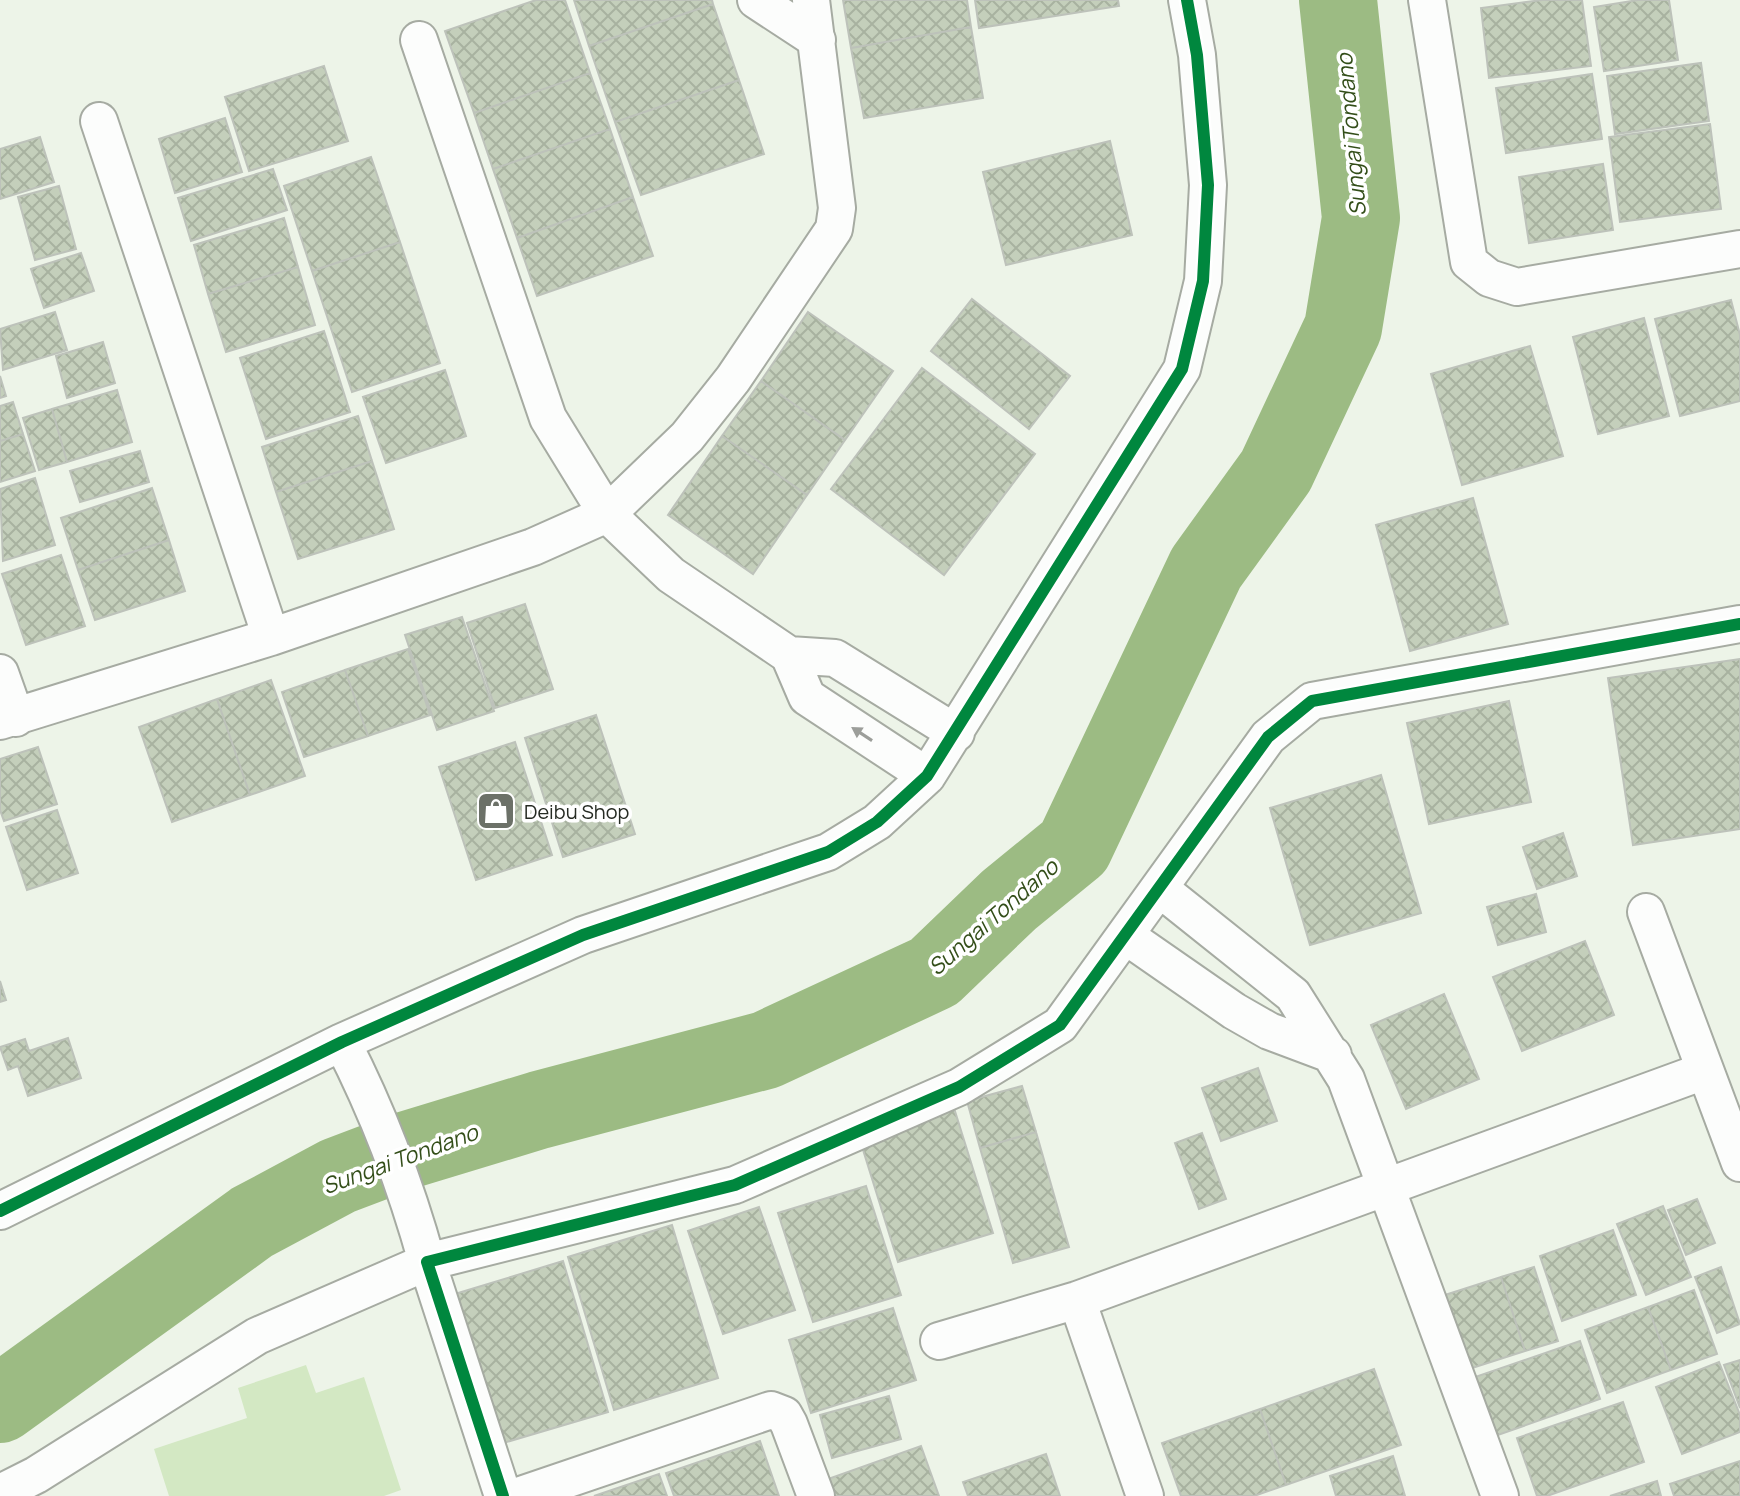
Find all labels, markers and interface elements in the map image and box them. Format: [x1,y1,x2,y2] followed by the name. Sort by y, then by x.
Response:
[1329,50,1373,218] water label: Sungai Tondano
[851,727,873,741] one-way arrow
[475,790,517,832] shop icon: Deibu Shop
[524,798,630,825] place label: Deibu Shop
[922,851,1066,982] water label: Sungai Tondano
[318,1116,484,1201] water label: Sungai Tondano

